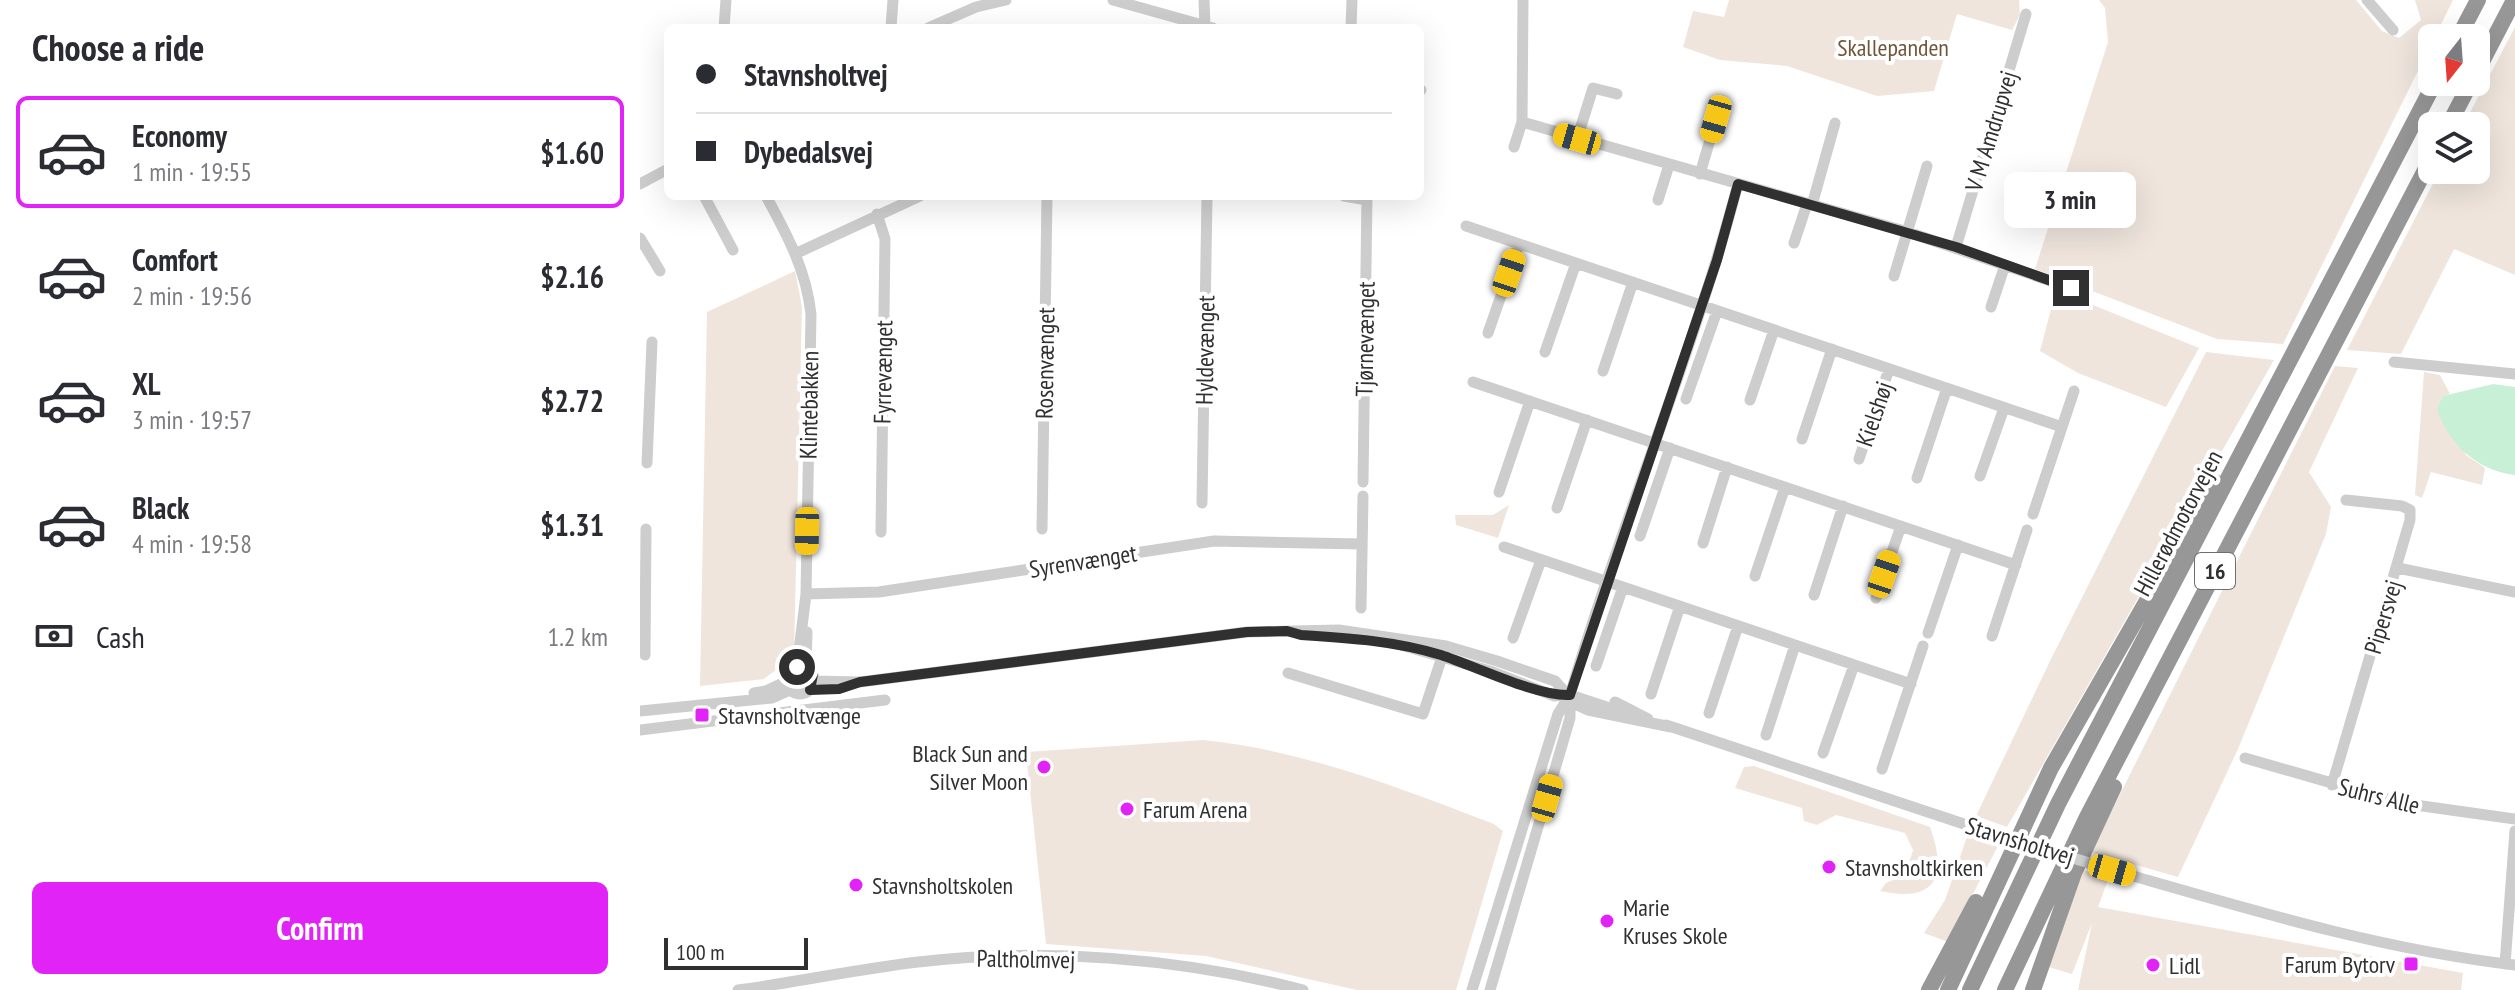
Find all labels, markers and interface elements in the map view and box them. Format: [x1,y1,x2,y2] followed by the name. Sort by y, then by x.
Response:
[32,24,204,71] text: Choose a ride
[2418,24,2490,96] north arrow
[2418,24,2490,184] map controls
[1837,32,1949,63] park label: Skallepanden
[744,55,888,94] text: Stavnsholtvej
[1958,67,2024,196] street label: V M Amdrupvej
[1698,93,1734,145] car
[2418,112,2490,184] button: layers
[36,116,108,188] icon: car
[132,116,227,155] text: Economy
[1551,121,1603,157] car
[744,132,873,171] text: Dybedalsvej
[540,133,604,172] text: $1.60
[132,155,252,188] text: 1 min · 19:55
[2005,172,2137,228] callout: 3 min
[2044,183,2096,216] text: 3 min
[36,240,108,312] icon: car
[132,240,218,279] text: Comfort
[1490,246,1528,300] car
[540,257,604,296] text: $2.16
[2053,270,2089,306] route end
[132,279,252,312] text: 2 min · 19:56
[1348,281,1382,397] street label: Tjørnevænget
[1189,295,1221,405] street label: Hyldevænget
[1029,307,1061,419] street label: Rosenvænget
[867,319,899,424] street label: Fyrrevænget
[793,351,825,459] street label: Klintebakken
[36,364,108,436] icon: car
[132,364,161,403] text: XL
[1848,377,1900,451] street label: Kielshøj
[540,381,604,420] text: $2.72
[132,403,252,436] text: 3 min · 19:57
[2127,445,2229,601] street label: Hillerødmotorvejen
[36,488,108,560] icon: car
[132,488,189,527] text: Black
[540,505,604,544] text: $1.31
[795,507,819,555] car
[132,527,252,560] text: 4 min · 19:58
[1027,537,1139,585] street label: Syrenvænget
[1865,547,1903,601] car
[2195,553,2235,589] road number: 16
[2357,576,2409,658] street label: Pipersvej
[32,614,76,658] icon: cash
[96,617,145,656] text: Cash
[547,620,608,653] text: 1.2 km
[779,649,815,685] route start
[718,700,861,731] place label: Stavnsholtvænge
[693,706,711,724] marker: Stavnsholtvænge
[912,738,1028,797] place label: Black Sun and Silver Moon
[1035,758,1053,776] marker: Black Sun and Silver Moon
[2335,771,2423,821] street label: Suhrs Alle
[1529,772,1565,824] car
[1143,794,1248,825] place label: Farum Arena
[1118,800,1136,818] marker: Farum Arena
[1962,810,2078,872] street label: Stavnsholtvej
[1845,852,1983,883] place label: Stavnsholtkirken
[2086,852,2138,888] car
[1820,858,1838,876] marker: Stavnsholtkirken
[872,870,1013,901] place label: Stavnsholtskolen
[847,876,865,894] marker: Stavnsholtskolen
[32,882,608,974] button: Confirm
[1623,892,1728,951] place label: Marie Kruses Skole
[1598,912,1616,930] marker: Marie Kruses Skole
[664,934,808,970] scale bar
[676,938,725,966] text: 100 m
[976,943,1076,975] street label: Paltholmvej
[2285,949,2396,980] place label: Farum Bytorv
[2169,950,2201,981] place label: Lidl
[2402,955,2420,973] marker: Farum Bytorv
[2144,956,2162,974] marker: Lidl

